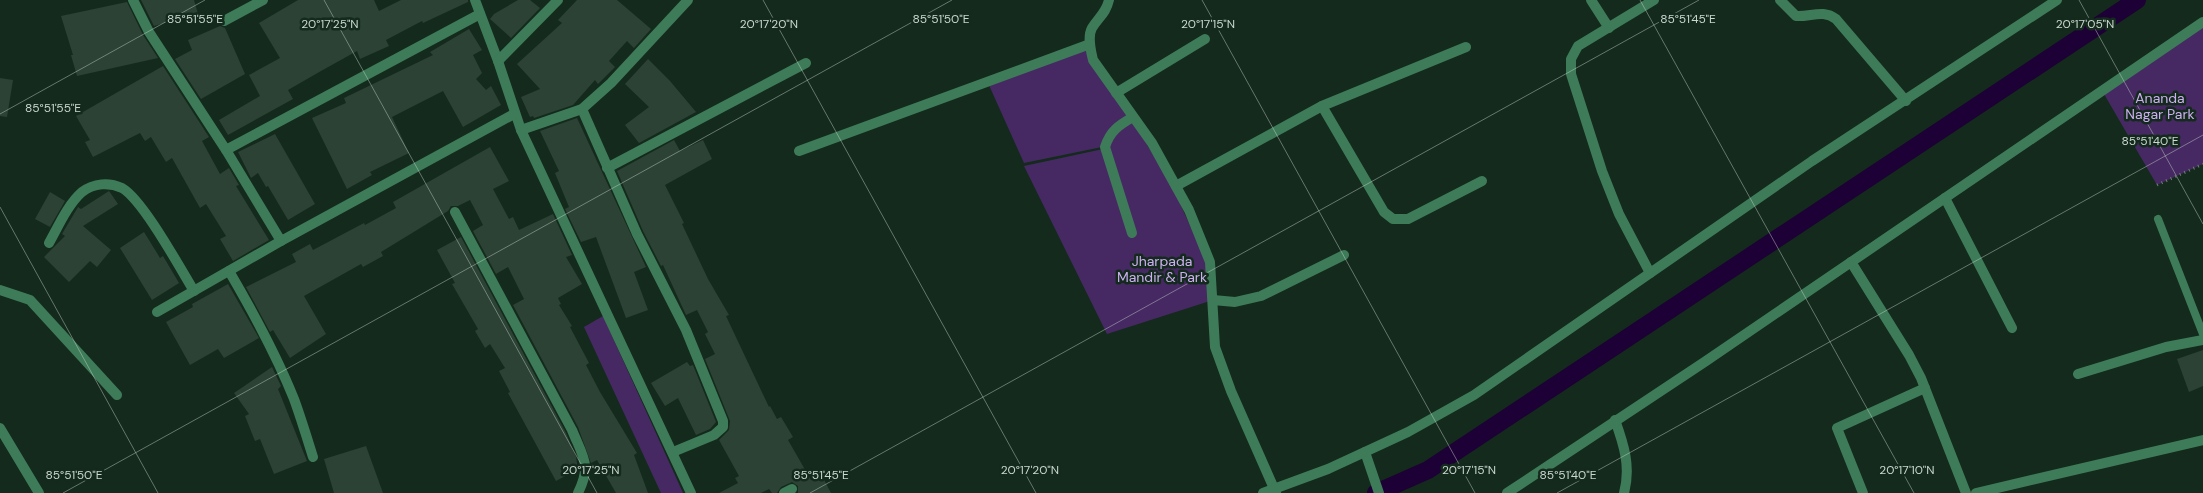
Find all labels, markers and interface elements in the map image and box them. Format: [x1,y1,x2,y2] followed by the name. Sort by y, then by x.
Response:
[167,11,223,27] text: 85°51'55"E
[912,11,970,27] text: 85°51'50"E
[1660,11,1716,27] text: 85°51'45"E
[301,16,359,32] text: 20°17'25"N
[740,16,798,32] text: 20°17'20"N
[1181,16,1235,32] text: 20°17'15"N
[2056,16,2114,32] text: 20°17'05"N
[2125,89,2195,123] park label: Ananda Nagar Park
[25,100,81,116] text: 85°51'55"E
[2122,133,2179,149] text: 85°51'40"E
[1117,252,1207,286] park label: Jharpada Mandir & Park
[562,462,620,478] text: 20°17'25"N
[1001,462,1059,478] text: 20°17'20"N
[1442,462,1496,478] text: 20°17'15"N
[1879,462,1935,478] text: 20°17'10"N
[45,467,103,483] text: 85°51'50"E
[793,467,849,483] text: 85°51'45"E
[1540,467,1597,483] text: 85°51'40"E

